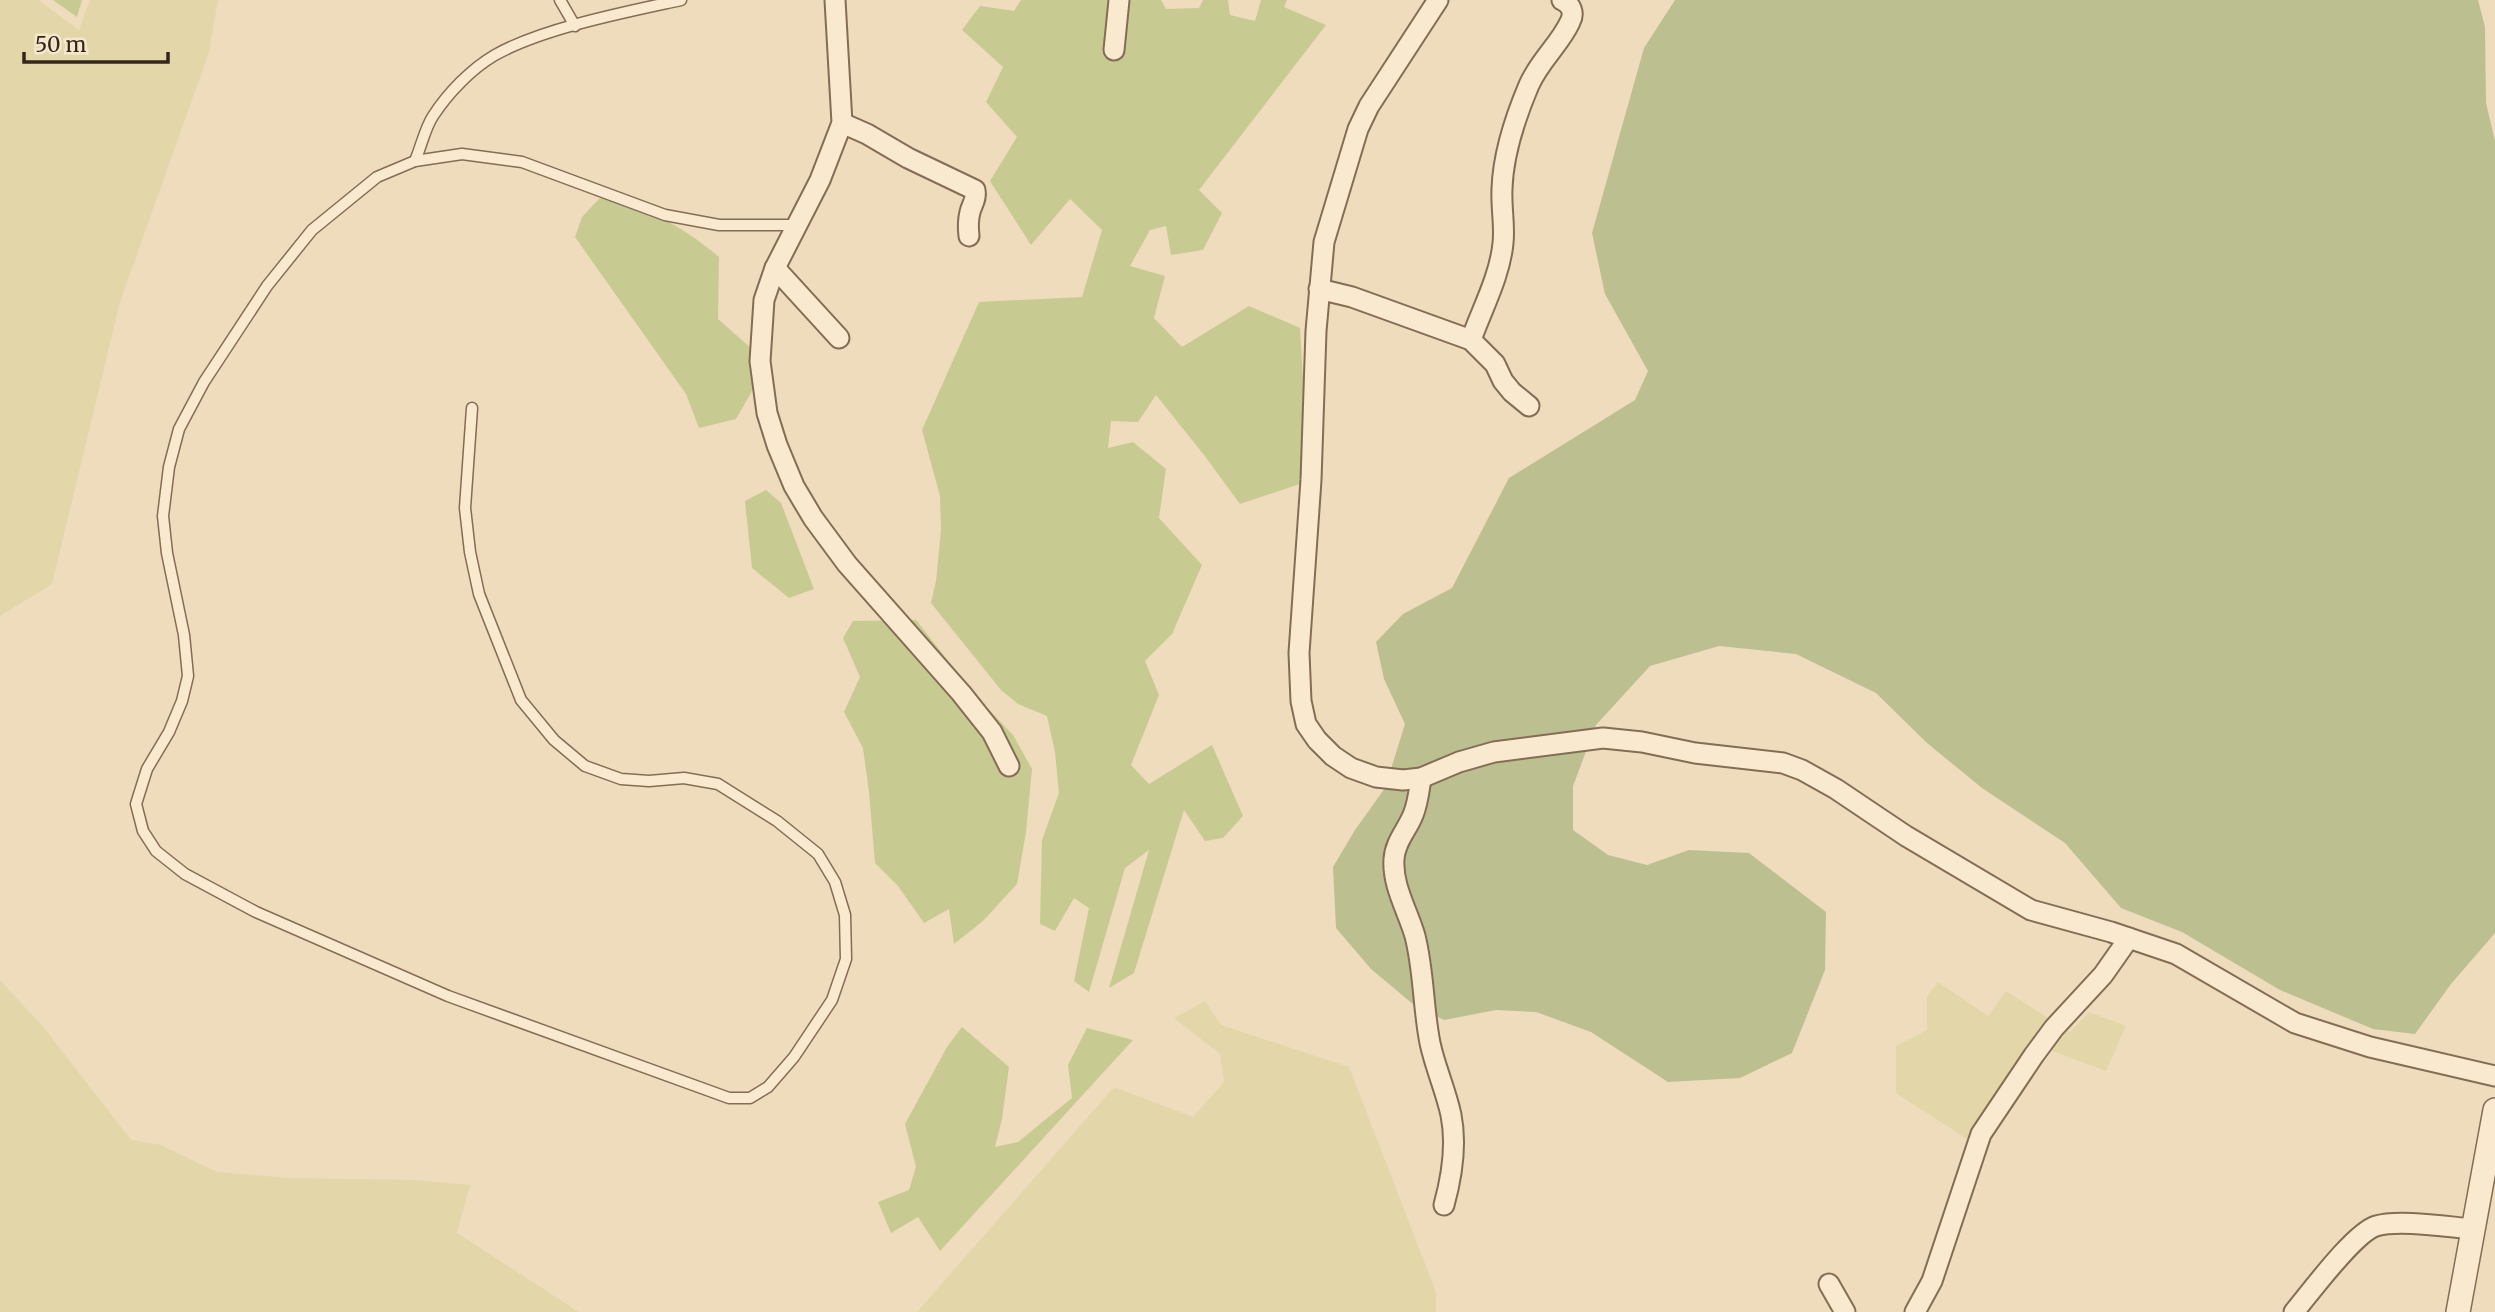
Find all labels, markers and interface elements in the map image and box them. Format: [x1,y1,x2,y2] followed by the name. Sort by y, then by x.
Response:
[24,21,168,65] scale bar
[35,31,86,58] text: 50 m

